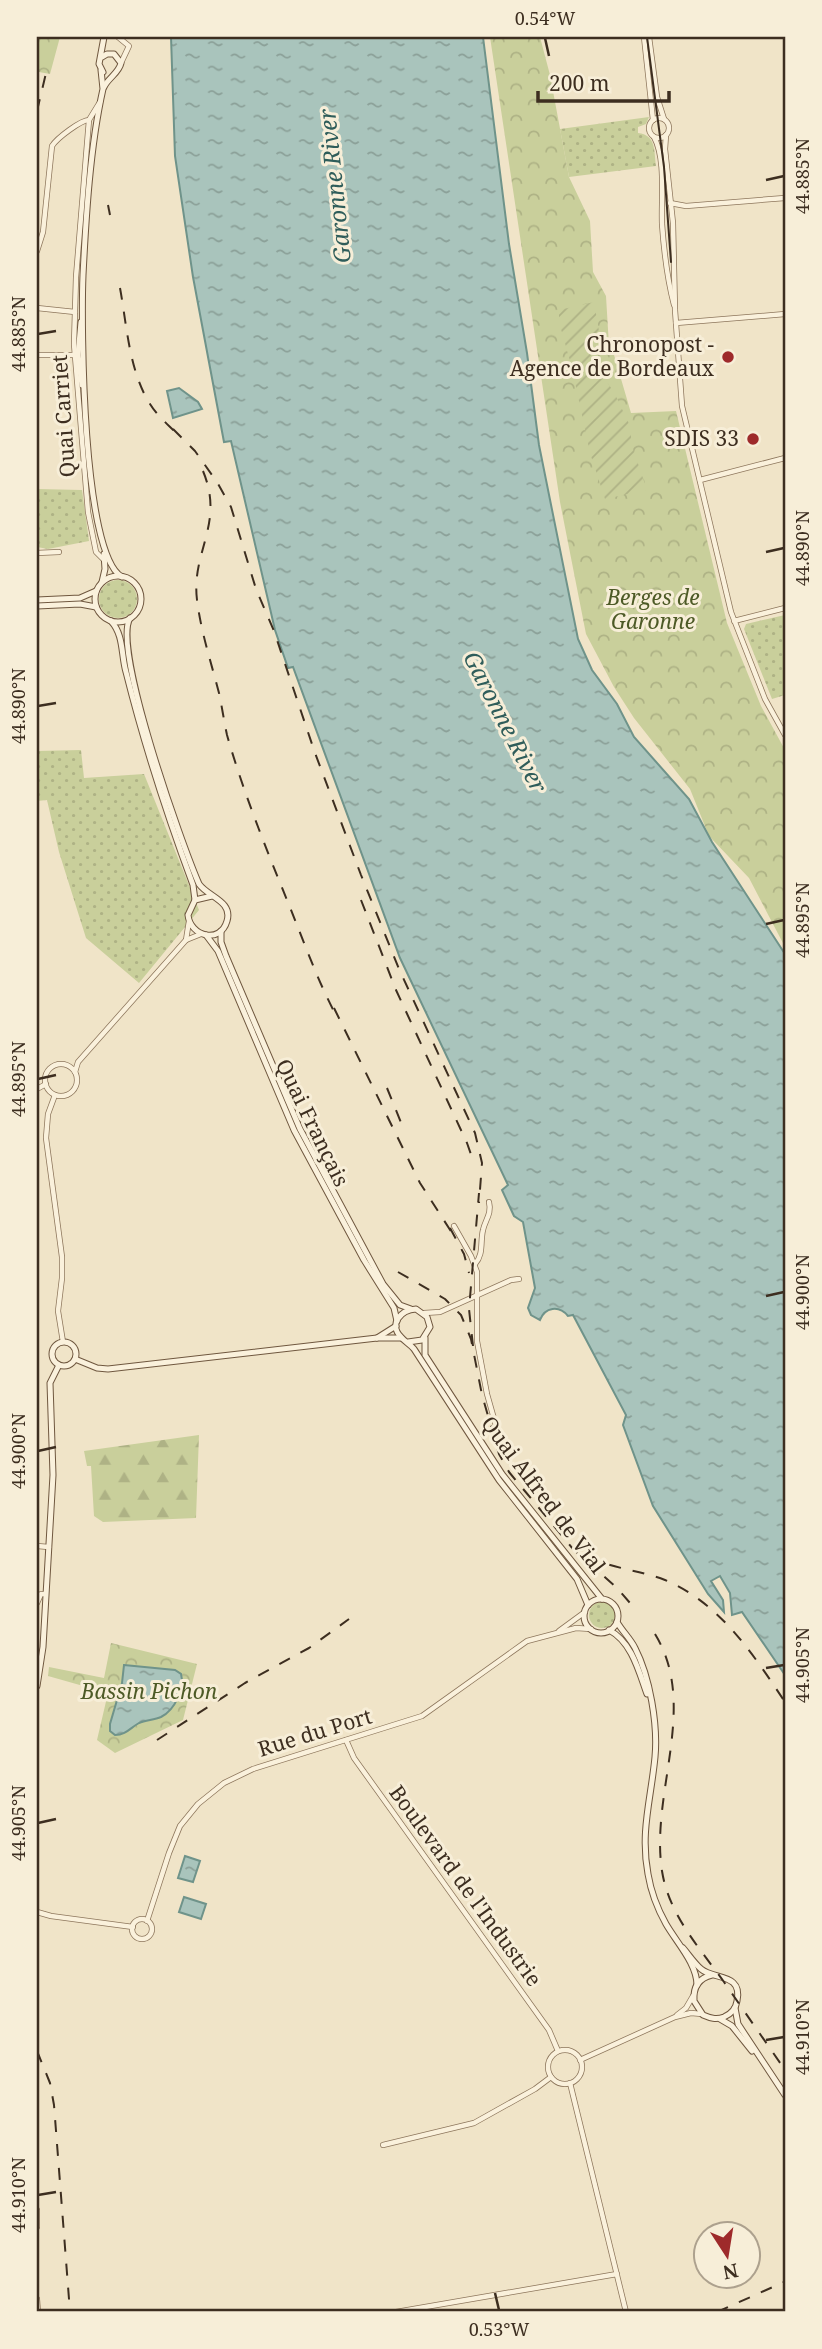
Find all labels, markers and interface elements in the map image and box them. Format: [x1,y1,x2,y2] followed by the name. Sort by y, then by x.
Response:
[515,6,576,30] text: 0.54°W
[538,60,670,104] scale bar
[549,69,610,97] text: 200 m
[310,107,358,265] water label: Garonne River
[790,138,814,214] text: 44.885°N
[6,296,30,372] text: 44.885°N
[510,330,715,382] place label: Chronopost - Agence de Bordeaux
[720,349,736,365] marker: Chronopost - Agence de Bordeaux
[45,354,81,478] street label: Quai Carriet
[664,424,739,452] place label: SDIS 33
[745,431,761,447] marker: SDIS 33
[790,510,814,586] text: 44.890°N
[605,583,700,635] park label: Berges de Garonne
[456,645,555,798] water label: Garonne River
[6,668,30,744] text: 44.890°N
[790,882,814,958] text: 44.895°N
[6,1041,30,1117] text: 44.895°N
[270,1054,356,1191] street label: Quai Français
[790,1254,814,1330] text: 44.900°N
[475,1410,613,1579] street label: Quai Alfred de Vial
[6,1413,30,1489] text: 44.900°N
[790,1627,814,1703] text: 44.905°N
[80,1677,218,1705] park label: Bassin Pichon
[254,1701,375,1763] street label: Rue du Port
[383,1779,548,1992] street label: Boulevard de l'Industrie
[6,1785,30,1861] text: 44.905°N
[790,1999,814,2075] text: 44.910°N
[6,2157,30,2233] text: 44.910°N
[692,2220,762,2290] north arrow
[720,2257,741,2286] text: N
[469,2317,530,2341] text: 0.53°W

